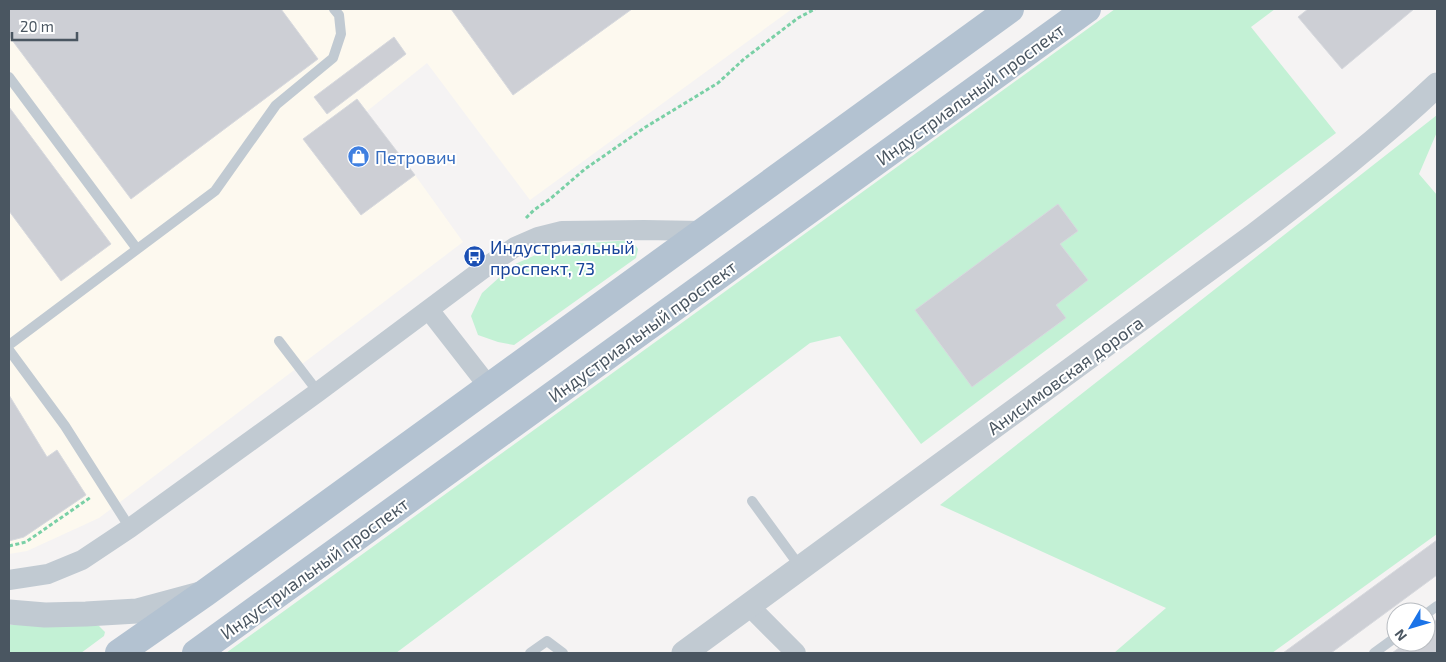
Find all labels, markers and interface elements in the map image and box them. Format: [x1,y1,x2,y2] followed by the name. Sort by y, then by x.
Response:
[12,10,78,42] scale bar
[20,17,54,35] text: 20 m
[872,18,1069,170] street label: Индустриальный проспект
[347,145,371,169] shop icon: Петрович
[375,146,456,168] place label: Петрович
[490,236,635,279] place label: Индустриальный проспект, 73
[462,245,486,269] bus stop icon: Индустриальный проспект, 73
[544,255,741,407] street label: Индустриальный проспект
[983,311,1147,439] street label: Анисимовская дорога
[216,492,413,644] street label: Индустриальный проспект
[1386,602,1436,652] north arrow
[1391,626,1410,645] text: N

